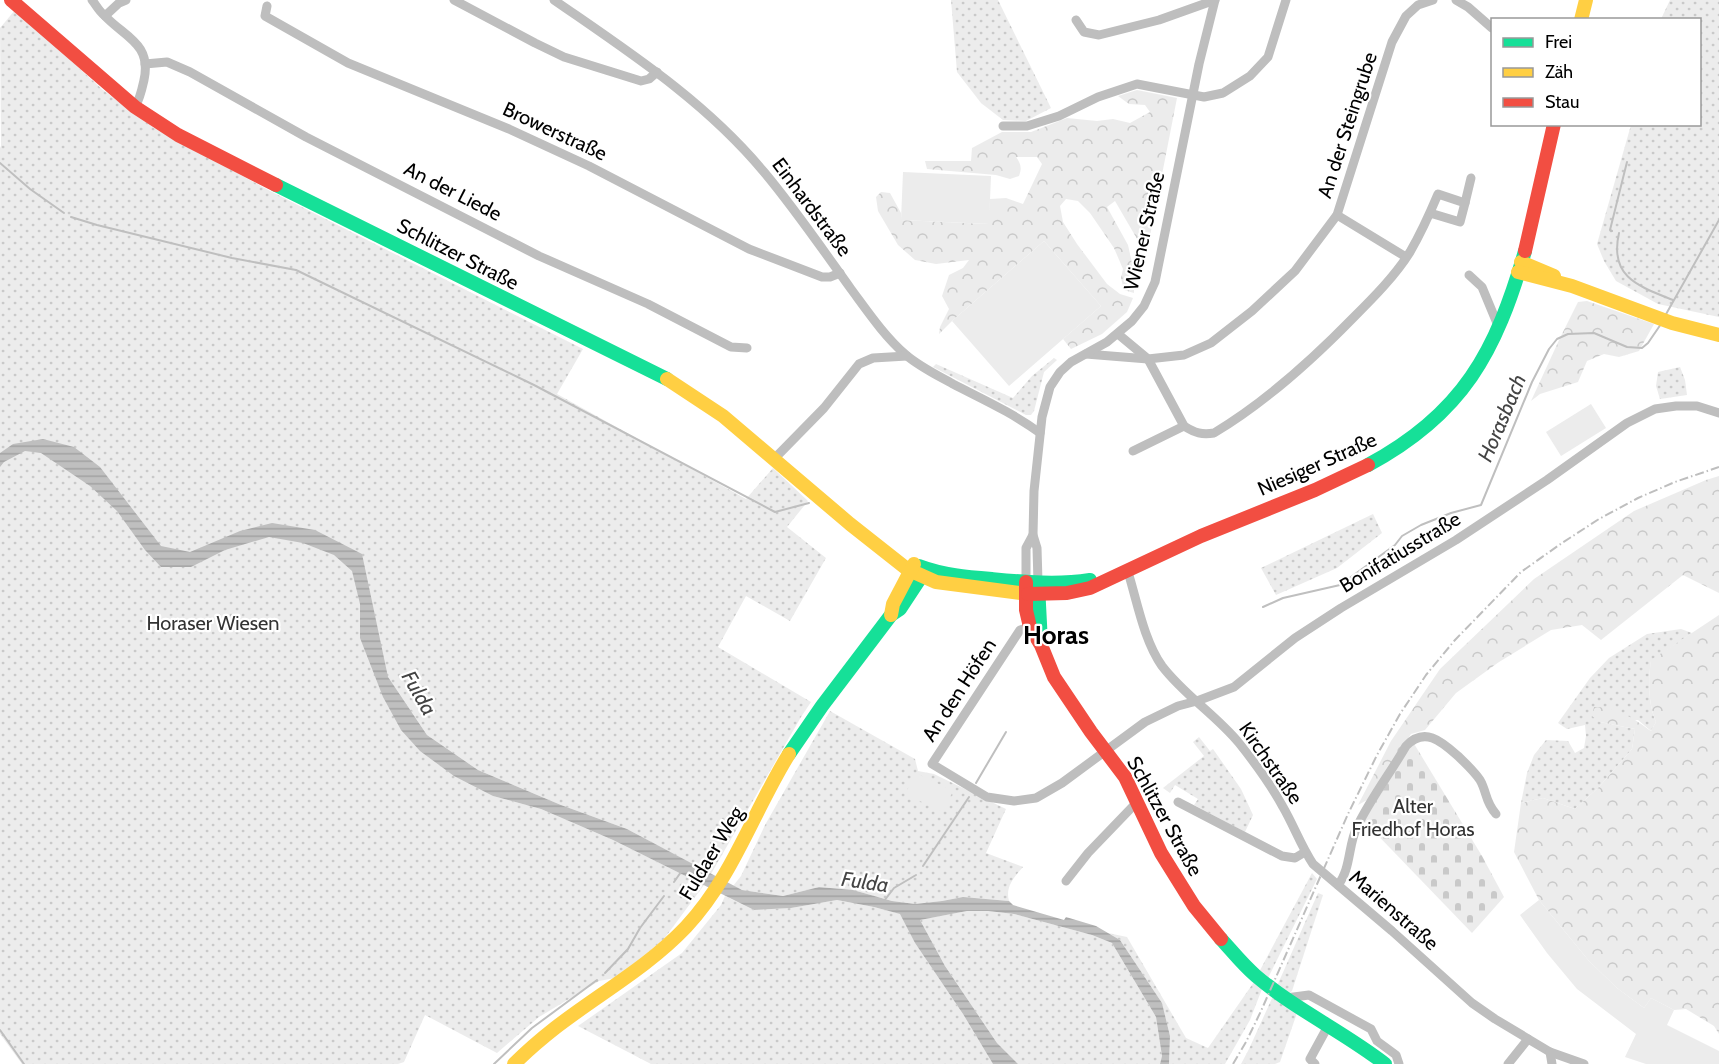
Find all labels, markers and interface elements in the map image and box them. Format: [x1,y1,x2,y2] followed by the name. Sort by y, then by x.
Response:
[1491,18,1701,126] legend
[1545,31,1572,53] text: Frei
[1312,49,1382,201] street label: An der Steingrube
[1545,61,1573,83] text: Zäh
[1545,91,1579,113] text: Stau
[499,96,611,166] street label: Browerstraße
[767,153,857,261] street label: Einhardstraße
[400,156,506,226] street label: An der Liede
[1119,169,1169,293] street label: Wiener Straße
[393,213,523,295] street label: Schlitzer Straße
[1472,370,1531,465] water label: Horasbach
[1254,427,1380,501] street label: Niesiger Straße
[1335,507,1465,597] street label: Bonifatiusstraße
[147,611,279,635] park label: Horaser Wiesen
[1023,619,1089,651] district label: Horas
[917,634,1001,746] street label: An den Höfen
[397,666,442,719] water label: Fulda
[1234,717,1308,809] street label: Kirchstraße
[1122,752,1208,880] street label: Schlitzer Straße
[1351,794,1475,841] park label: Alter Friedhof Horas
[674,801,749,904] street label: Fuldaer Weg
[1345,865,1443,955] street label: Marienstraße
[840,866,890,897] water label: Fulda

